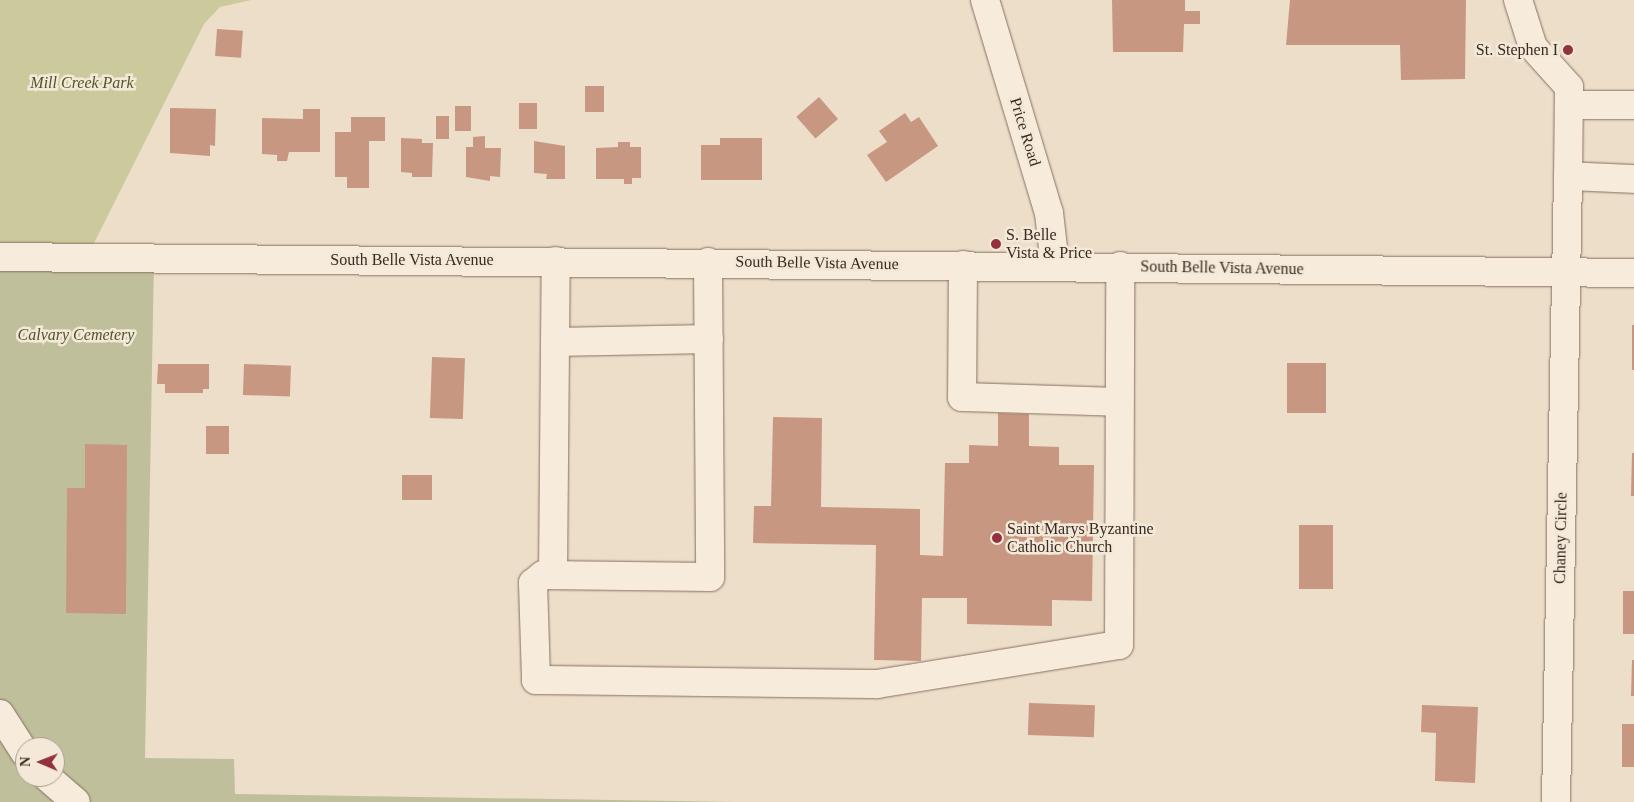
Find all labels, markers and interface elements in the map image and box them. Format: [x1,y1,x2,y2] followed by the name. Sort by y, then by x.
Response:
[1476,40,1558,60] place label: St. Stephen I
[1562,44,1574,56] marker: St. Stephen I
[30,73,134,93] park label: Mill Creek Park
[1005,95,1045,169] street label: Price Road
[1006,225,1092,263] place label: S. Belle Vista & Price
[990,238,1002,250] marker: S. Belle Vista & Price
[330,250,494,270] street label: South Belle Vista Avenue
[735,252,899,274] street label: South Belle Vista Avenue
[1140,257,1304,279] street label: South Belle Vista Avenue
[18,325,134,345] park label: Calvary Cemetery
[1551,492,1571,584] street label: Chaney Circle
[1007,519,1154,557] place label: Saint Marys Byzantine Catholic Church
[991,532,1003,544] marker: Saint Marys Byzantine Catholic Church
[15,737,65,787] north arrow
[18,757,33,767] text: N

